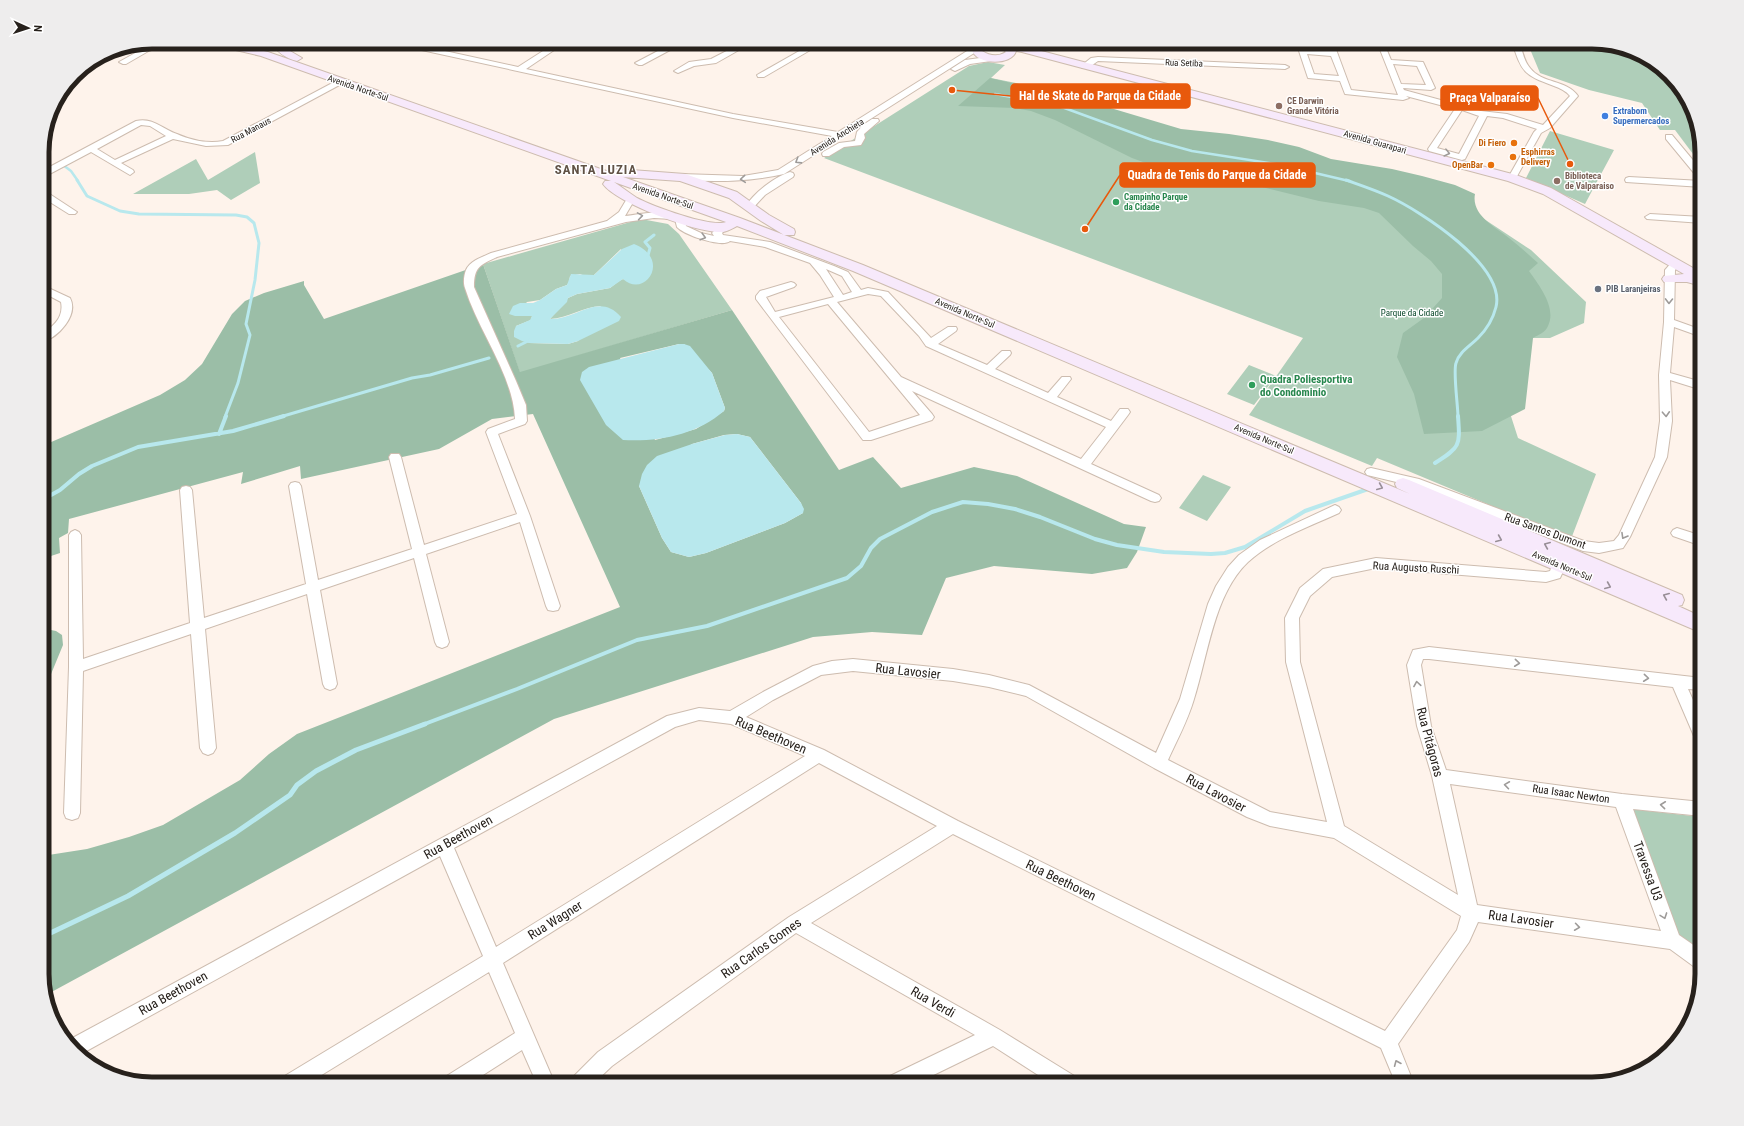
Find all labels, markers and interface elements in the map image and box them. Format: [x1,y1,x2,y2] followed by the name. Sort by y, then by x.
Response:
[8,8,48,48] north arrow
[31,25,44,32] text: N
[1165,57,1203,69] street label: Rua Setiba
[326,73,390,103] street label: Avenida Norte-Sul
[1011,84,1190,108] callout: Hal de Skate do Parque da Cidade
[1441,86,1538,110] callout: Praça Valparaíso
[1019,89,1181,103] text: Hal de Skate do Parque da Cidade
[1449,91,1531,105] text: Praça Valparaíso
[1287,96,1339,116] place label: CE Darwin Grande Vitória
[1274,101,1284,111] marker: CE Darwin Grande Vitória
[1613,106,1669,126] place label: Extrabom Supermercados
[1600,111,1610,121] marker: Extrabom Supermercados
[229,115,273,145] street label: Rua Manaus
[808,116,866,158] street label: Avenida Anchieta
[1343,128,1407,156] street label: Avenida Guarapari
[1478,138,1507,148] place label: Di Fiero
[1509,138,1519,148] marker: Di Fiero
[1521,147,1555,167] place label: Esphirras Delivery
[1444,149,1450,157] one-way arrow
[1508,152,1518,162] marker: Esphirras Delivery
[796,157,803,164] one-way arrow
[1452,160,1483,170] place label: OpenBar
[1486,160,1496,170] marker: OpenBar
[555,162,637,177] district label: SANTA LUZIA
[1120,163,1315,187] callout: Quadra de Tenis do Parque da Cidade
[1128,168,1307,182] text: Quadra de Tenis do Parque da Cidade
[1565,171,1614,191] place label: Biblioteca de Valparaiso
[739,175,746,184] one-way arrow
[1552,176,1562,186] marker: Biblioteca de Valparaiso
[631,181,695,211] street label: Avenida Norte-Sul
[1124,192,1188,212] place label: Campinho Parque da Cidade
[1111,197,1121,207] marker: Campinho Parque da Cidade
[637,212,643,221] one-way arrow
[699,232,706,241] one-way arrow
[1593,284,1603,294] marker: PIB Laranjeiras
[1606,284,1661,294] place label: PIB Laranjeiras
[934,296,996,330] street label: Avenida Norte-Sul
[1665,298,1674,304] one-way arrow
[1381,308,1443,318] park label: Parque da Cidade
[1260,373,1352,399] place label: Quadra Poliesportiva do Condominio
[1247,380,1257,390] marker: Quadra Poliesportiva do Condominio
[1662,411,1670,417] one-way arrow
[1233,422,1295,456] street label: Avenida Norte-Sul
[1376,483,1383,491] one-way arrow
[1503,510,1587,552] street label: Rua Santos Dumont
[1622,532,1629,539] one-way arrow
[1495,534,1503,542] one-way arrow
[1543,542,1551,550] one-way arrow
[1531,549,1593,583] street label: Avenida Norte-Sul
[1372,559,1460,577] street label: Rua Augusto Ruschi
[1605,581,1612,589] one-way arrow
[1663,593,1670,601] one-way arrow
[1514,658,1520,667] one-way arrow
[875,660,941,682] street label: Rua Lavosier
[1643,673,1649,682] one-way arrow
[1413,681,1422,687] one-way arrow
[1414,706,1447,779] street label: Rua Pitágoras
[733,713,809,757] street label: Rua Beethoven
[1183,771,1249,815] street label: Rua Lavosier
[1503,781,1510,790] one-way arrow
[1531,782,1611,806] street label: Rua Isaac Newton
[1660,801,1666,810] one-way arrow
[421,812,495,862] street label: Rua Beethoven
[1630,839,1666,903] street label: Travessa U3
[1024,857,1098,903] street label: Rua Beethoven
[525,897,585,943] street label: Rua Wagner
[1487,907,1555,931] street label: Rua Lavosier
[1660,913,1668,920] one-way arrow
[718,915,804,981] street label: Rua Carlos Gomes
[1574,922,1581,931] one-way arrow
[136,968,210,1018] street label: Rua Beethoven
[908,983,958,1021] street label: Rua Verdi
[1393,1060,1401,1067] one-way arrow

